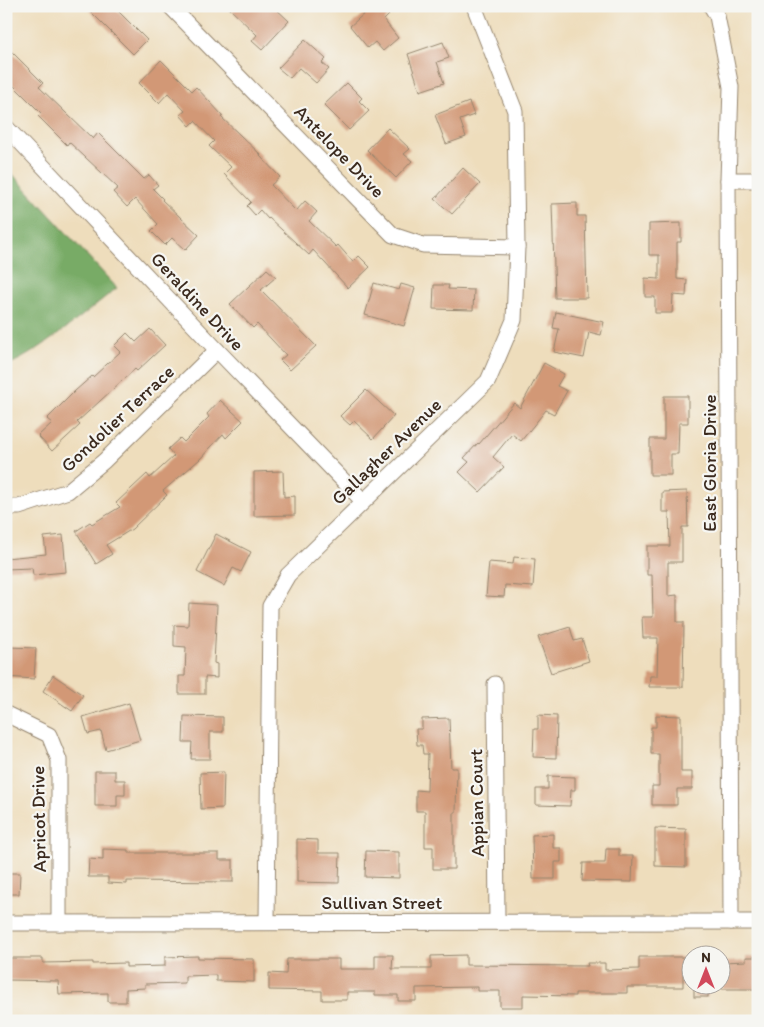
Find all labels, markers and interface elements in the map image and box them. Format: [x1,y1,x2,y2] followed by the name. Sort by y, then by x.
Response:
[290,100,390,203] street label: Antelope Drive
[146,247,249,355] street label: Geraldine Drive
[56,360,179,477] street label: Gondolier Terrace
[327,393,446,510] street label: Gallagher Avenue
[698,394,721,532] street label: East Gloria Drive
[464,749,489,857] street label: Appian Court
[26,765,51,873] street label: Apricot Drive
[321,891,443,914] street label: Sullivan Street
[682,944,732,994] north arrow
[701,949,711,966] text: N

